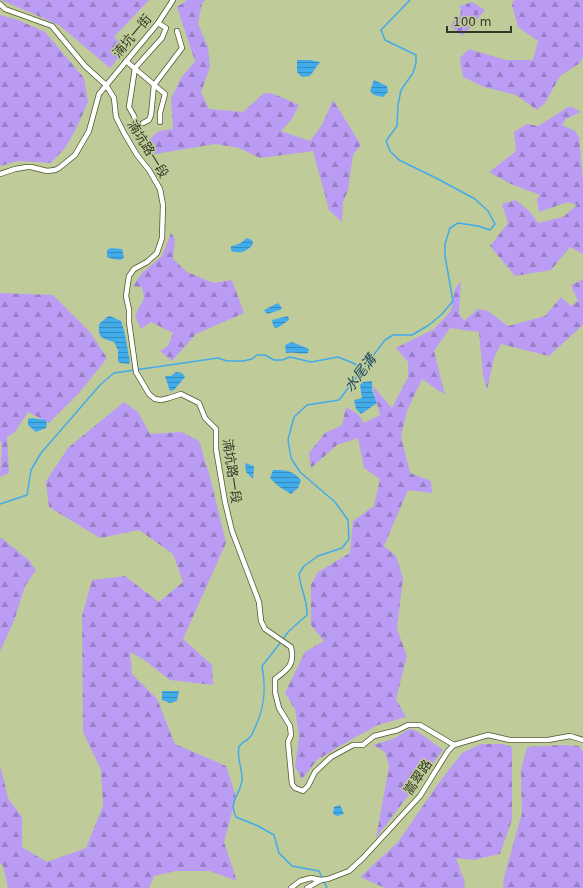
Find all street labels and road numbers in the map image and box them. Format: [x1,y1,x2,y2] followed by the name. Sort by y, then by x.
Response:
[110,11,154,61] street label: 湳坑一街
[124,117,172,181] street label: 湳坑路一段
[220,438,244,504] street label: 湳坑路一段
[401,757,435,797] street label: 嵩翠路

